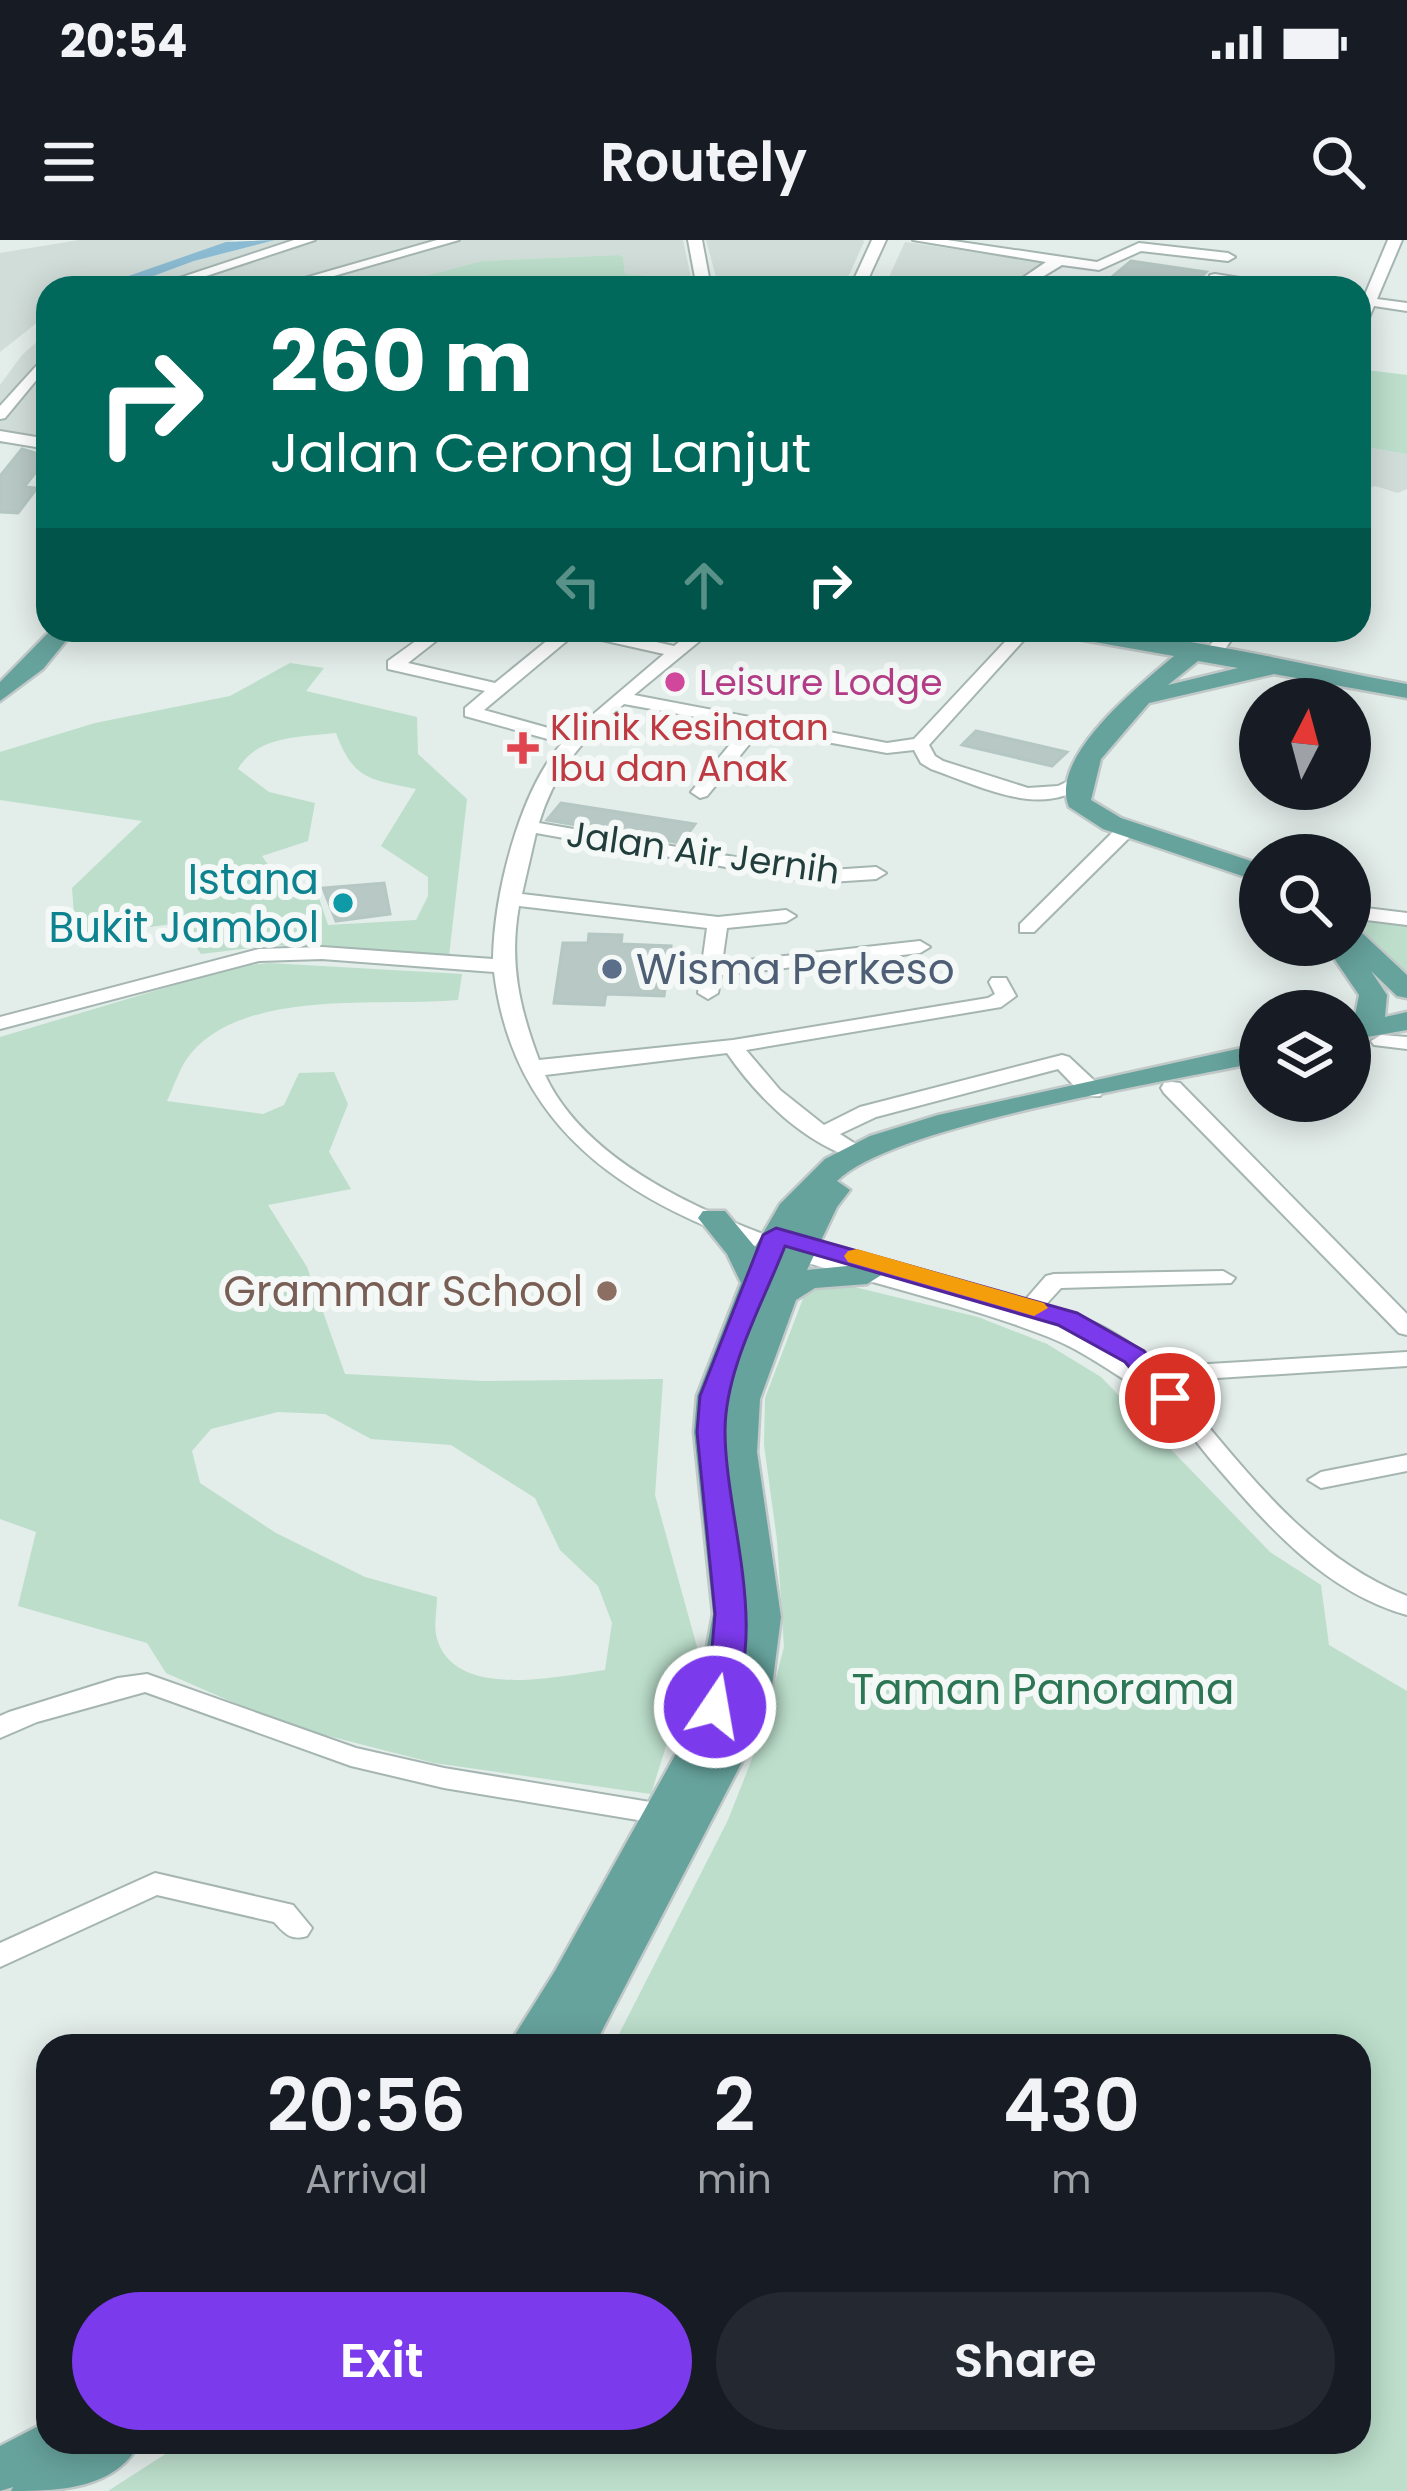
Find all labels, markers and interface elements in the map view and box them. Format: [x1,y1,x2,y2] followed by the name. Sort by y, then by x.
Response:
[60,10,188,73] text: 20:54
[600,124,807,200] text: Routely
[36,129,102,195] icon: menu
[1305,129,1371,195] icon: search
[270,303,533,420] text: 260 m
[72,324,228,480] icon: right
[270,415,811,491] text: Jalan Cerong Lanjut
[545,552,611,618] icon: left
[671,552,737,618] icon: ahead
[797,552,863,618] icon: right
[699,657,943,708] place label: Leisure Lodge
[662,669,688,695] marker: Leisure Lodge
[1239,678,1371,810] north arrow
[1239,678,1371,1122] map controls
[550,702,829,794] place label: Klinik Kesihatan Ibu dan Anak
[507,732,539,764] marker: Klinik Kesihatan Ibu dan Anak
[563,808,843,897] street label: Jalan Air Jernih
[1239,834,1371,966] button: search
[48,850,319,957] place label: Istana Bukit Jambol
[330,890,356,916] marker: Istana Bukit Jambol
[636,940,955,999] place label: Wisma Perkeso
[599,956,625,982] marker: Wisma Perkeso
[1239,990,1371,1122] button: layers
[223,1262,583,1321] place label: Grammar School
[594,1278,620,1304] marker: Grammar School
[1119,1347,1221,1449] pin
[1137,1365,1203,1431] icon: arrive
[652,1644,778,1770] position arrow
[851,1660,1235,1719] park label: Taman Panorama
[267,2055,466,2156] text: 20:56
[714,2055,755,2156] text: 2
[1003,2055,1140,2156] text: 430
[305,2152,428,2207] text: Arrival
[697,2152,772,2207] text: min
[1051,2152,1091,2207] text: m
[72,2292,692,2430] button: Exit
[716,2292,1335,2430] button: Share

